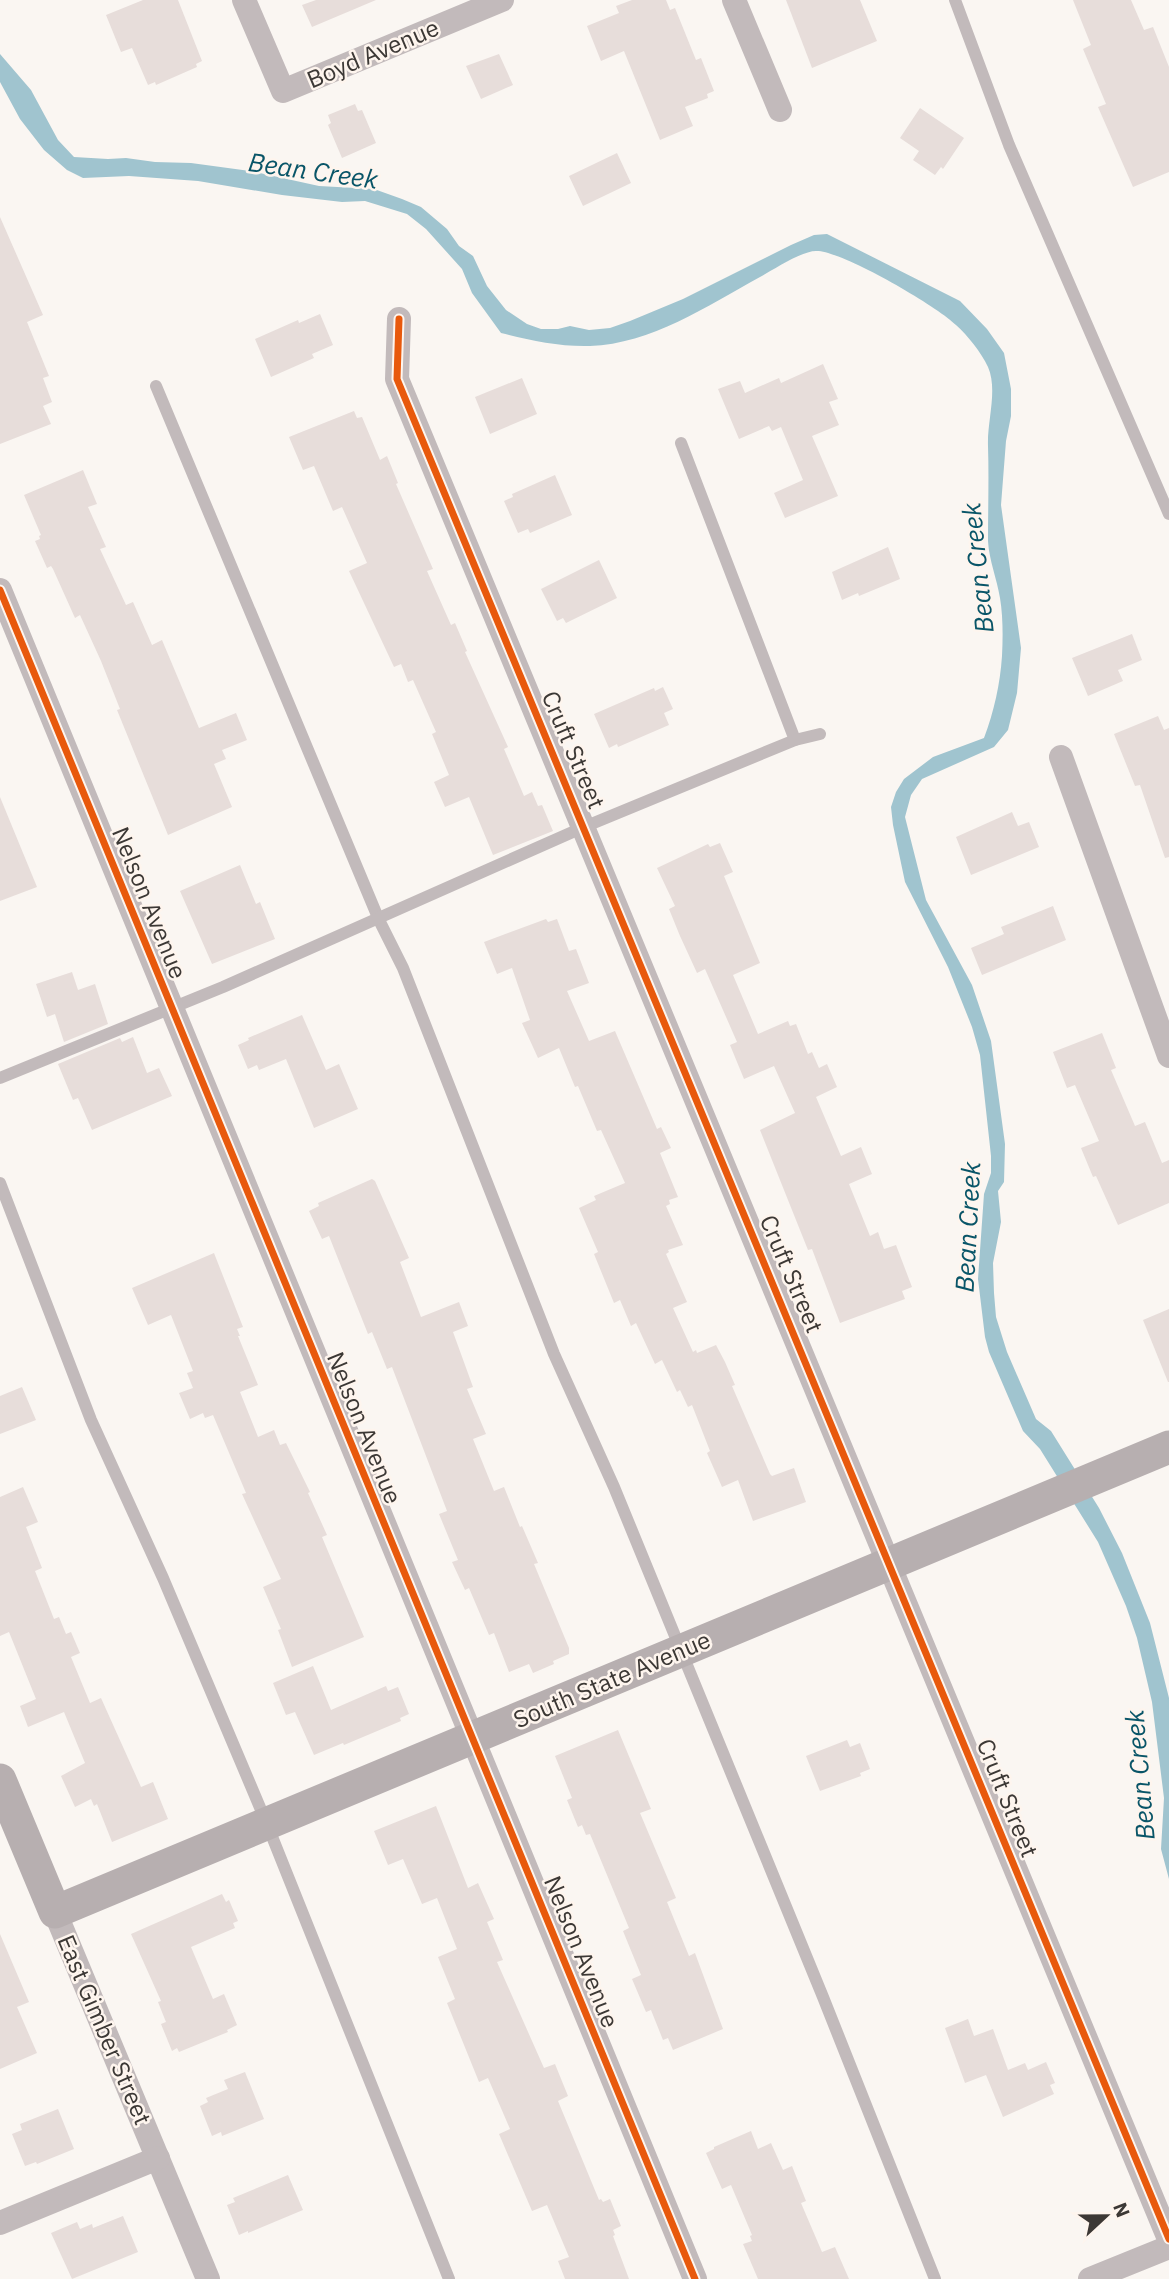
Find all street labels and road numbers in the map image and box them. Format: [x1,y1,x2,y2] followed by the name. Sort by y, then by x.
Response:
[302,11,444,95] street label: Boyd Avenue
[535,686,613,813] street label: Cruft Street
[105,822,195,983] street label: Nelson Avenue
[753,1210,831,1337] street label: Cruft Street
[320,1347,410,1508] street label: Nelson Avenue
[508,1623,715,1735] street label: South State Avenue
[970,1734,1046,1862] street label: Cruft Street
[537,1871,627,2032] street label: Nelson Avenue
[50,1930,159,2130] street label: East Gimber Street

